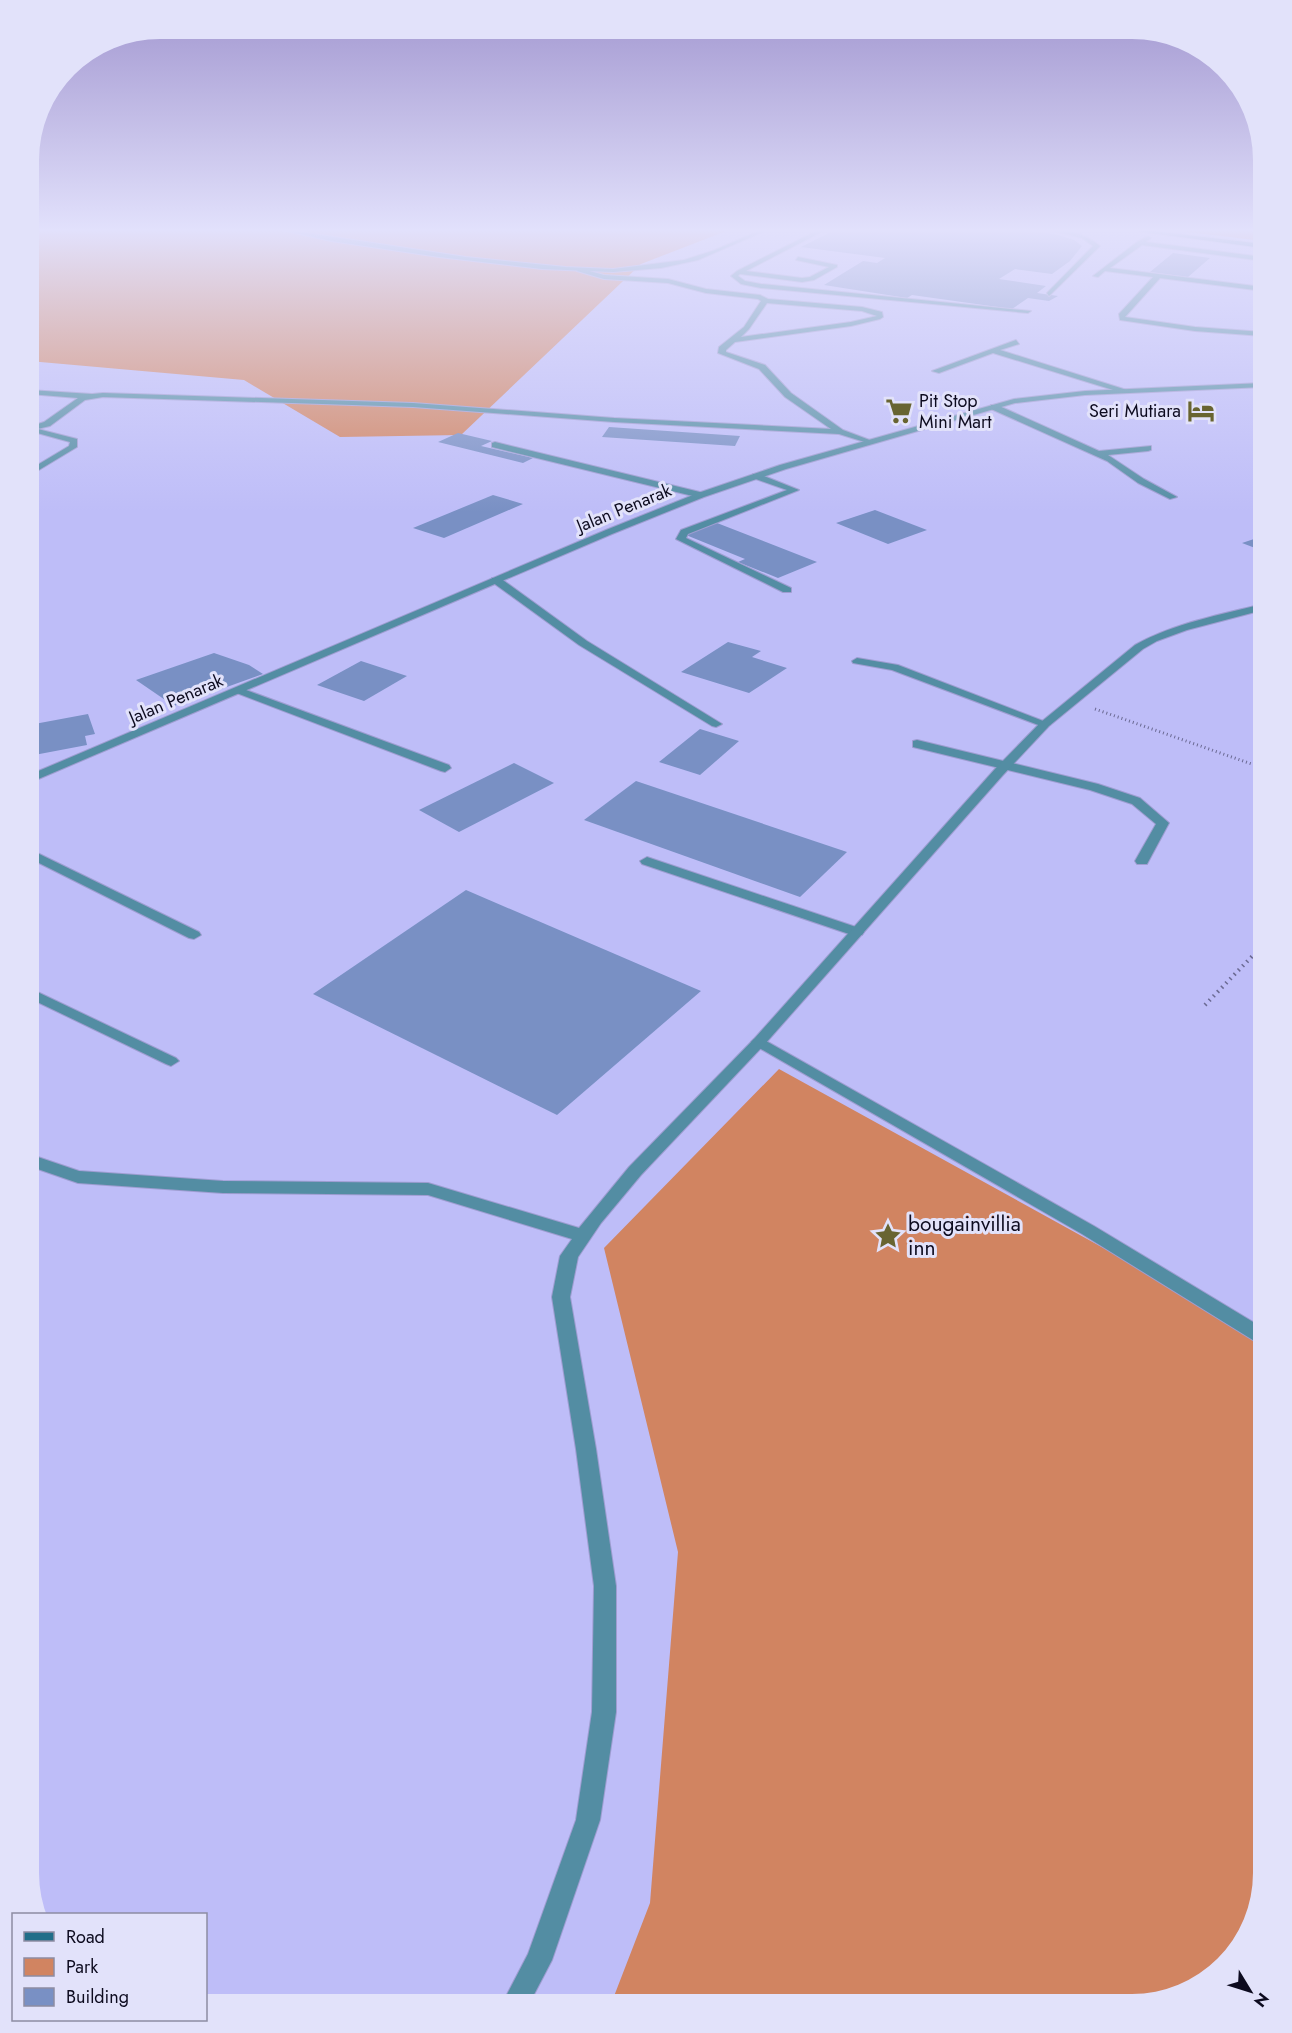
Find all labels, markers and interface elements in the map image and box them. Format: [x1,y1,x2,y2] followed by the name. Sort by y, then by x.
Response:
[919,388,992,435] place label: Pit Stop Mini Mart
[884,396,914,426] supermarket icon: Pit Stop Mini Mart
[1186,396,1216,426] hotel icon: Seri Mutiara
[1089,398,1181,424] place label: Seri Mutiara
[571,477,675,540] street label: Jalan Penarak
[123,667,227,731] street label: Jalan Penarak
[908,1209,1021,1263] place label: bougainvillia inn
[873,1221,903,1251] place icon: bougainvillia inn
[12,1913,207,2021] legend
[66,1924,105,1950] text: Road
[66,1954,98,1980] text: Park
[1220,1961,1280,2021] north arrow
[66,1984,129,2010] text: Building
[1248,1988,1274,2012] text: N

